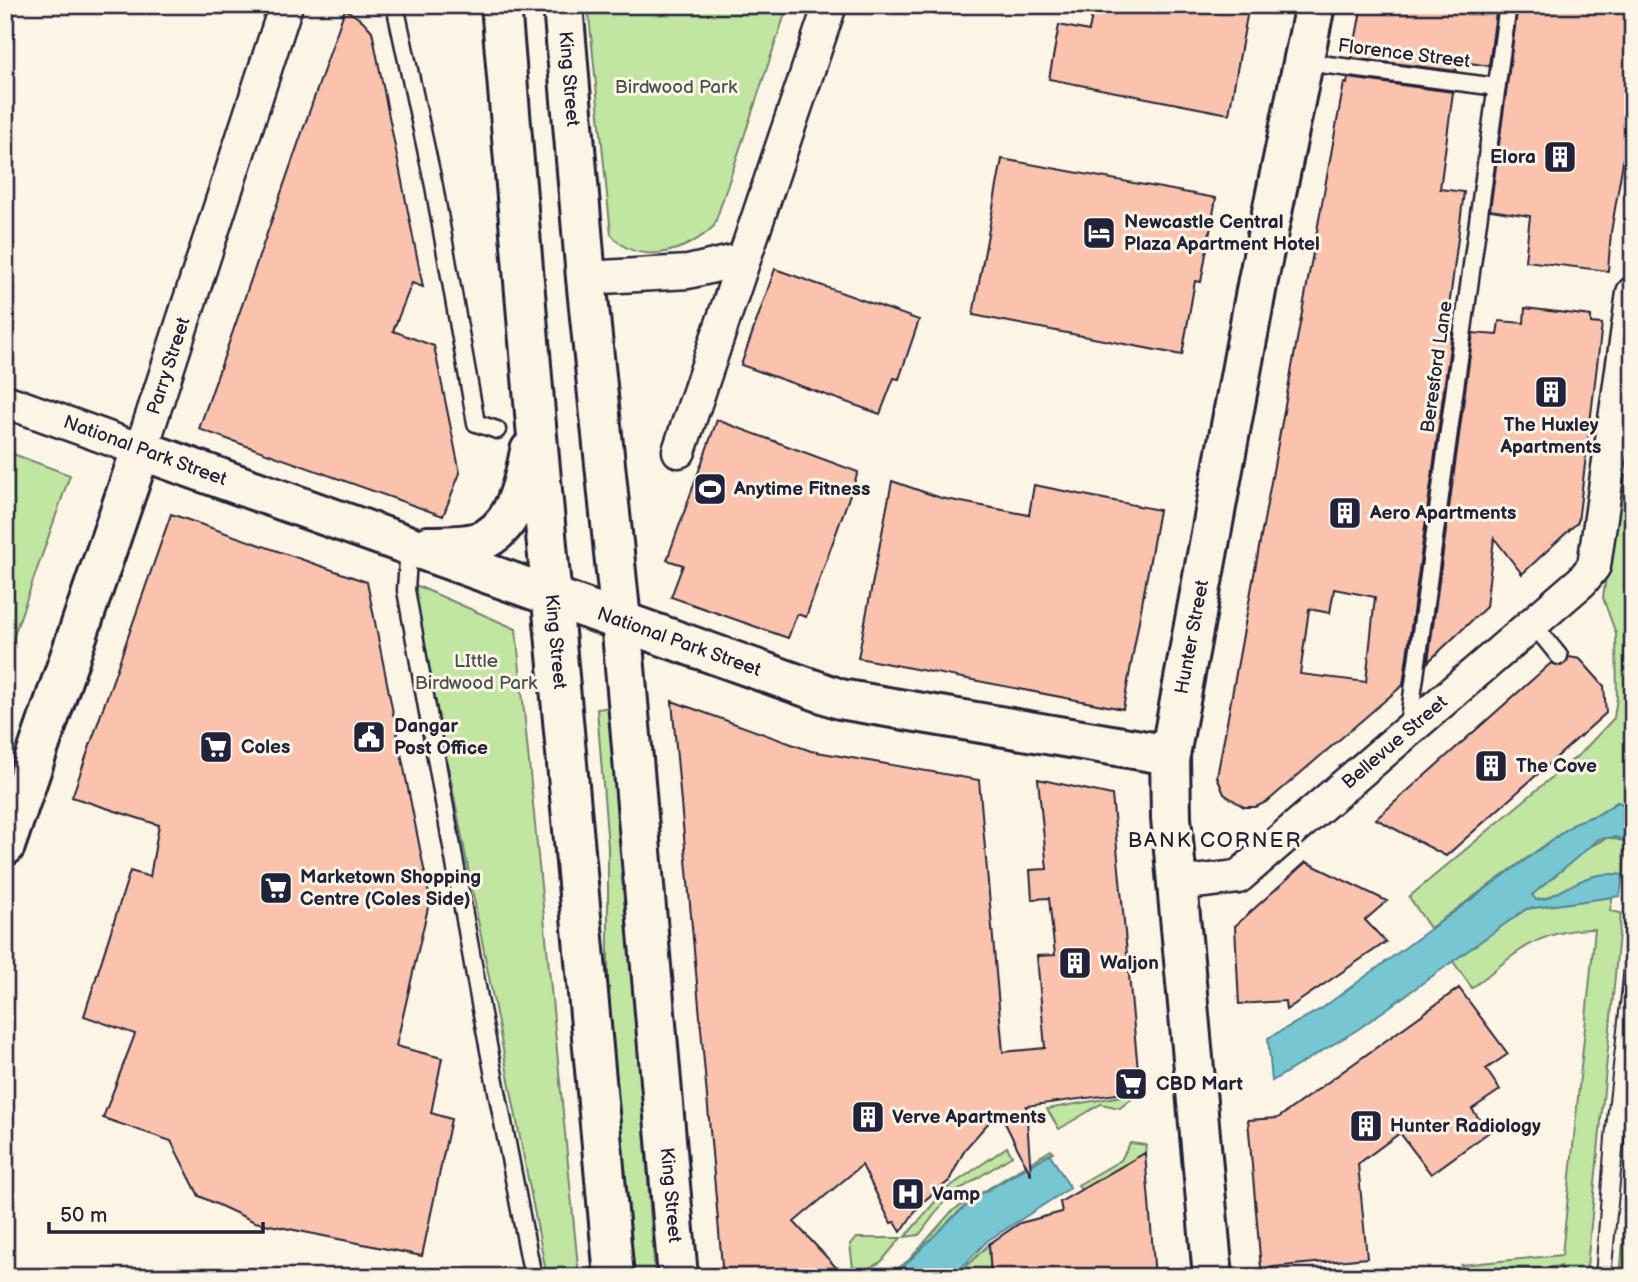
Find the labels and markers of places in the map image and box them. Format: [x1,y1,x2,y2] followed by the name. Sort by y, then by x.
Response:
[1541,138,1579,176] building icon: Elora
[1490,146,1536,169] place label: Elora
[1124,211,1320,256] place label: Newcastle Central Plaza Apartment Hotel
[1080,214,1118,252] hotel icon: Newcastle Central Plaza Apartment Hotel
[1532,373,1570,411] building icon: The Huxley Apartments
[1500,414,1601,459] place label: The Huxley Apartments
[691,470,729,508] sports icon: Anytime Fitness
[733,478,870,501] place label: Anytime Fitness
[1326,494,1364,532] building icon: Aero Apartments
[1369,502,1516,525] place label: Aero Apartments
[394,715,488,760] place label: Dangar Post Office
[350,718,388,756] public building icon: Dangar Post Office
[197,728,235,766] supermarket icon: Coles
[241,736,290,759] place label: Coles
[1472,747,1510,785] building icon: The Cove
[1516,755,1597,778] place label: The Cove
[300,866,481,911] place label: Marketown Shopping Centre (Coles Side)
[257,869,295,907] supermarket icon: Marketown Shopping Centre (Coles Side)
[1056,944,1094,982] building icon: Waljon
[1100,952,1159,975] place label: Waljon
[1112,1065,1150,1103] supermarket icon: CBD Mart
[1156,1073,1243,1096] place label: CBD Mart
[849,1098,887,1136] building icon: Verve Apartments
[892,1106,1046,1129] place label: Verve Apartments
[1347,1107,1385,1145] building icon: Hunter Radiology
[1390,1115,1541,1138] place label: Hunter Radiology
[889,1175,927,1213] hospital icon: Vamp
[932,1183,980,1206] place label: Vamp

